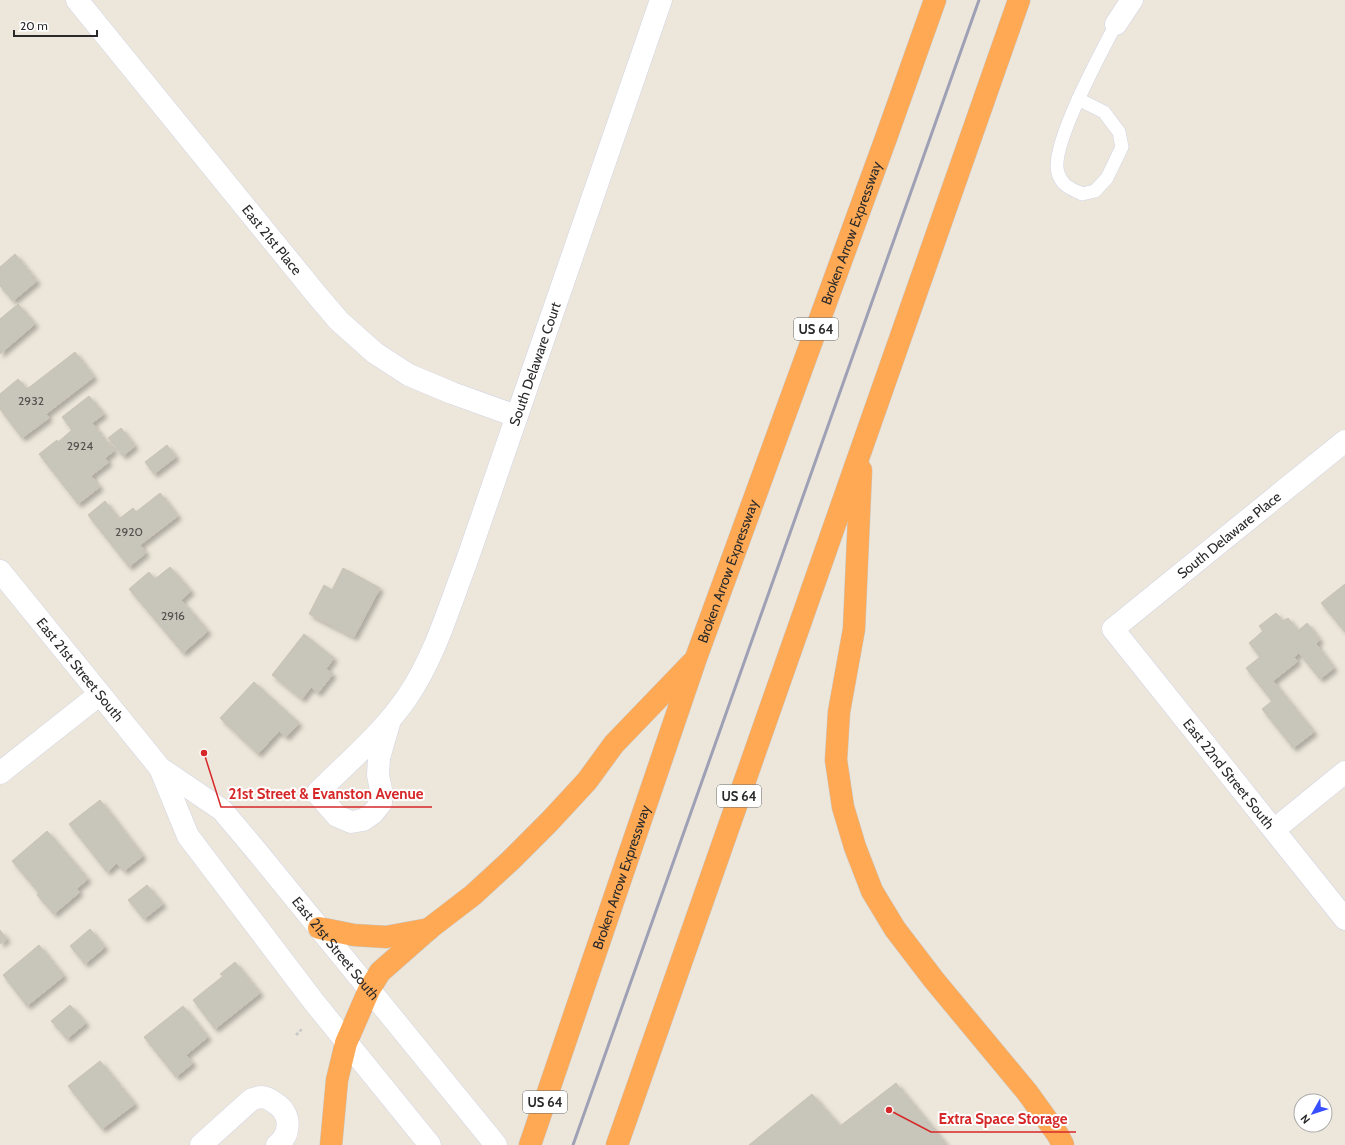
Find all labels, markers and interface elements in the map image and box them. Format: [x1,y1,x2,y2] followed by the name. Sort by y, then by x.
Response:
[14,12,97,38] scale bar
[20,18,48,33] text: 20 m
[817,159,886,307] street label: Broken Arrow Expressway
[238,201,306,279] street label: East 21st Place
[505,299,565,428] street label: South Delaware Court
[794,318,838,340] road number: US 64
[18,393,44,408] house number: 2932
[67,438,93,453] house number: 2924
[1173,488,1285,582] street label: South Delaware Place
[693,497,762,645] street label: Broken Arrow Expressway
[115,524,143,539] house number: 2920
[161,608,185,623] house number: 2916
[33,614,128,725] street label: East 21st Street South
[1179,715,1278,833] street label: East 22nd Street South
[221,780,432,807] callout: 21st Street & Evanston Avenue
[228,785,424,803] text: 21st Street & Evanston Avenue
[717,785,761,807] road number: US 64
[588,803,654,952] street label: Broken Arrow Expressway
[288,893,383,1004] street label: East 21st Street South
[523,1091,567,1113] road number: US 64
[1293,1093,1333,1133] north arrow
[931,1105,1076,1132] callout: Extra Space Storage
[938,1110,1068,1128] text: Extra Space Storage
[1297,1112,1313,1127] text: N

